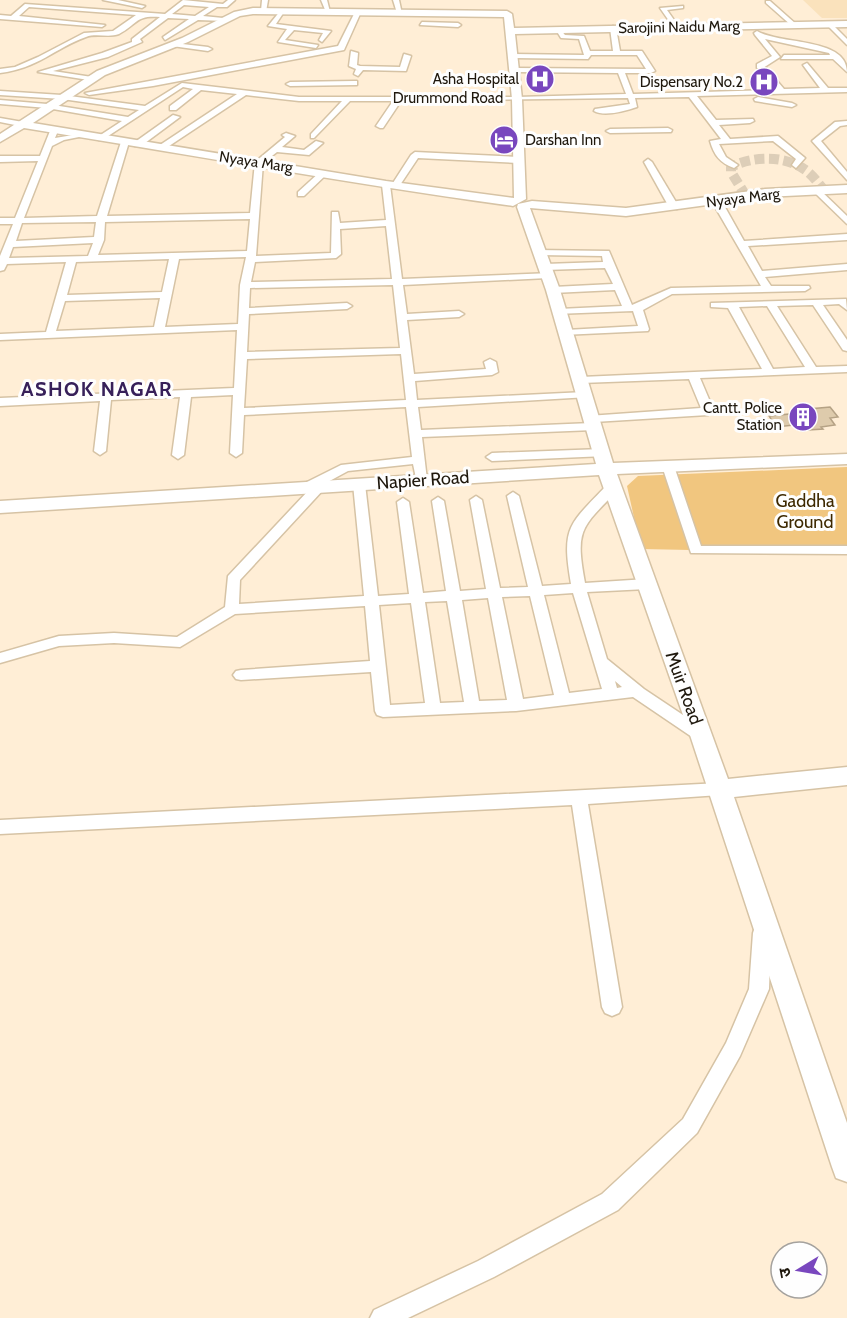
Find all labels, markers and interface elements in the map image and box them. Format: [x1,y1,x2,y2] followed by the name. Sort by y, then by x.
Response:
[618,17,741,37] street label: Sarojini Naidu Marg
[524,63,556,95] hospital icon: Asha Hospital
[748,66,780,98] hospital icon: Dispensary No.2
[433,70,519,88] place label: Asha Hospital
[640,73,743,91] place label: Dispensary No.2
[393,89,503,107] street label: Drummond Road
[488,124,520,156] hotel icon: Darshan Inn
[525,131,601,149] place label: Darshan Inn
[218,147,295,177] street label: Nyaya Marg
[705,184,781,211] street label: Nyaya Marg
[21,377,173,401] district label: ASHOK NAGAR
[703,399,782,434] place label: Cantt. Police Station
[787,401,819,433] building icon: Cantt. Police Station
[376,466,470,494] street label: Napier Road
[775,490,835,533] park label: Gaddha Ground
[661,648,707,728] street label: Muir Road
[769,1240,829,1300] north arrow
[774,1266,795,1279] text: उ

